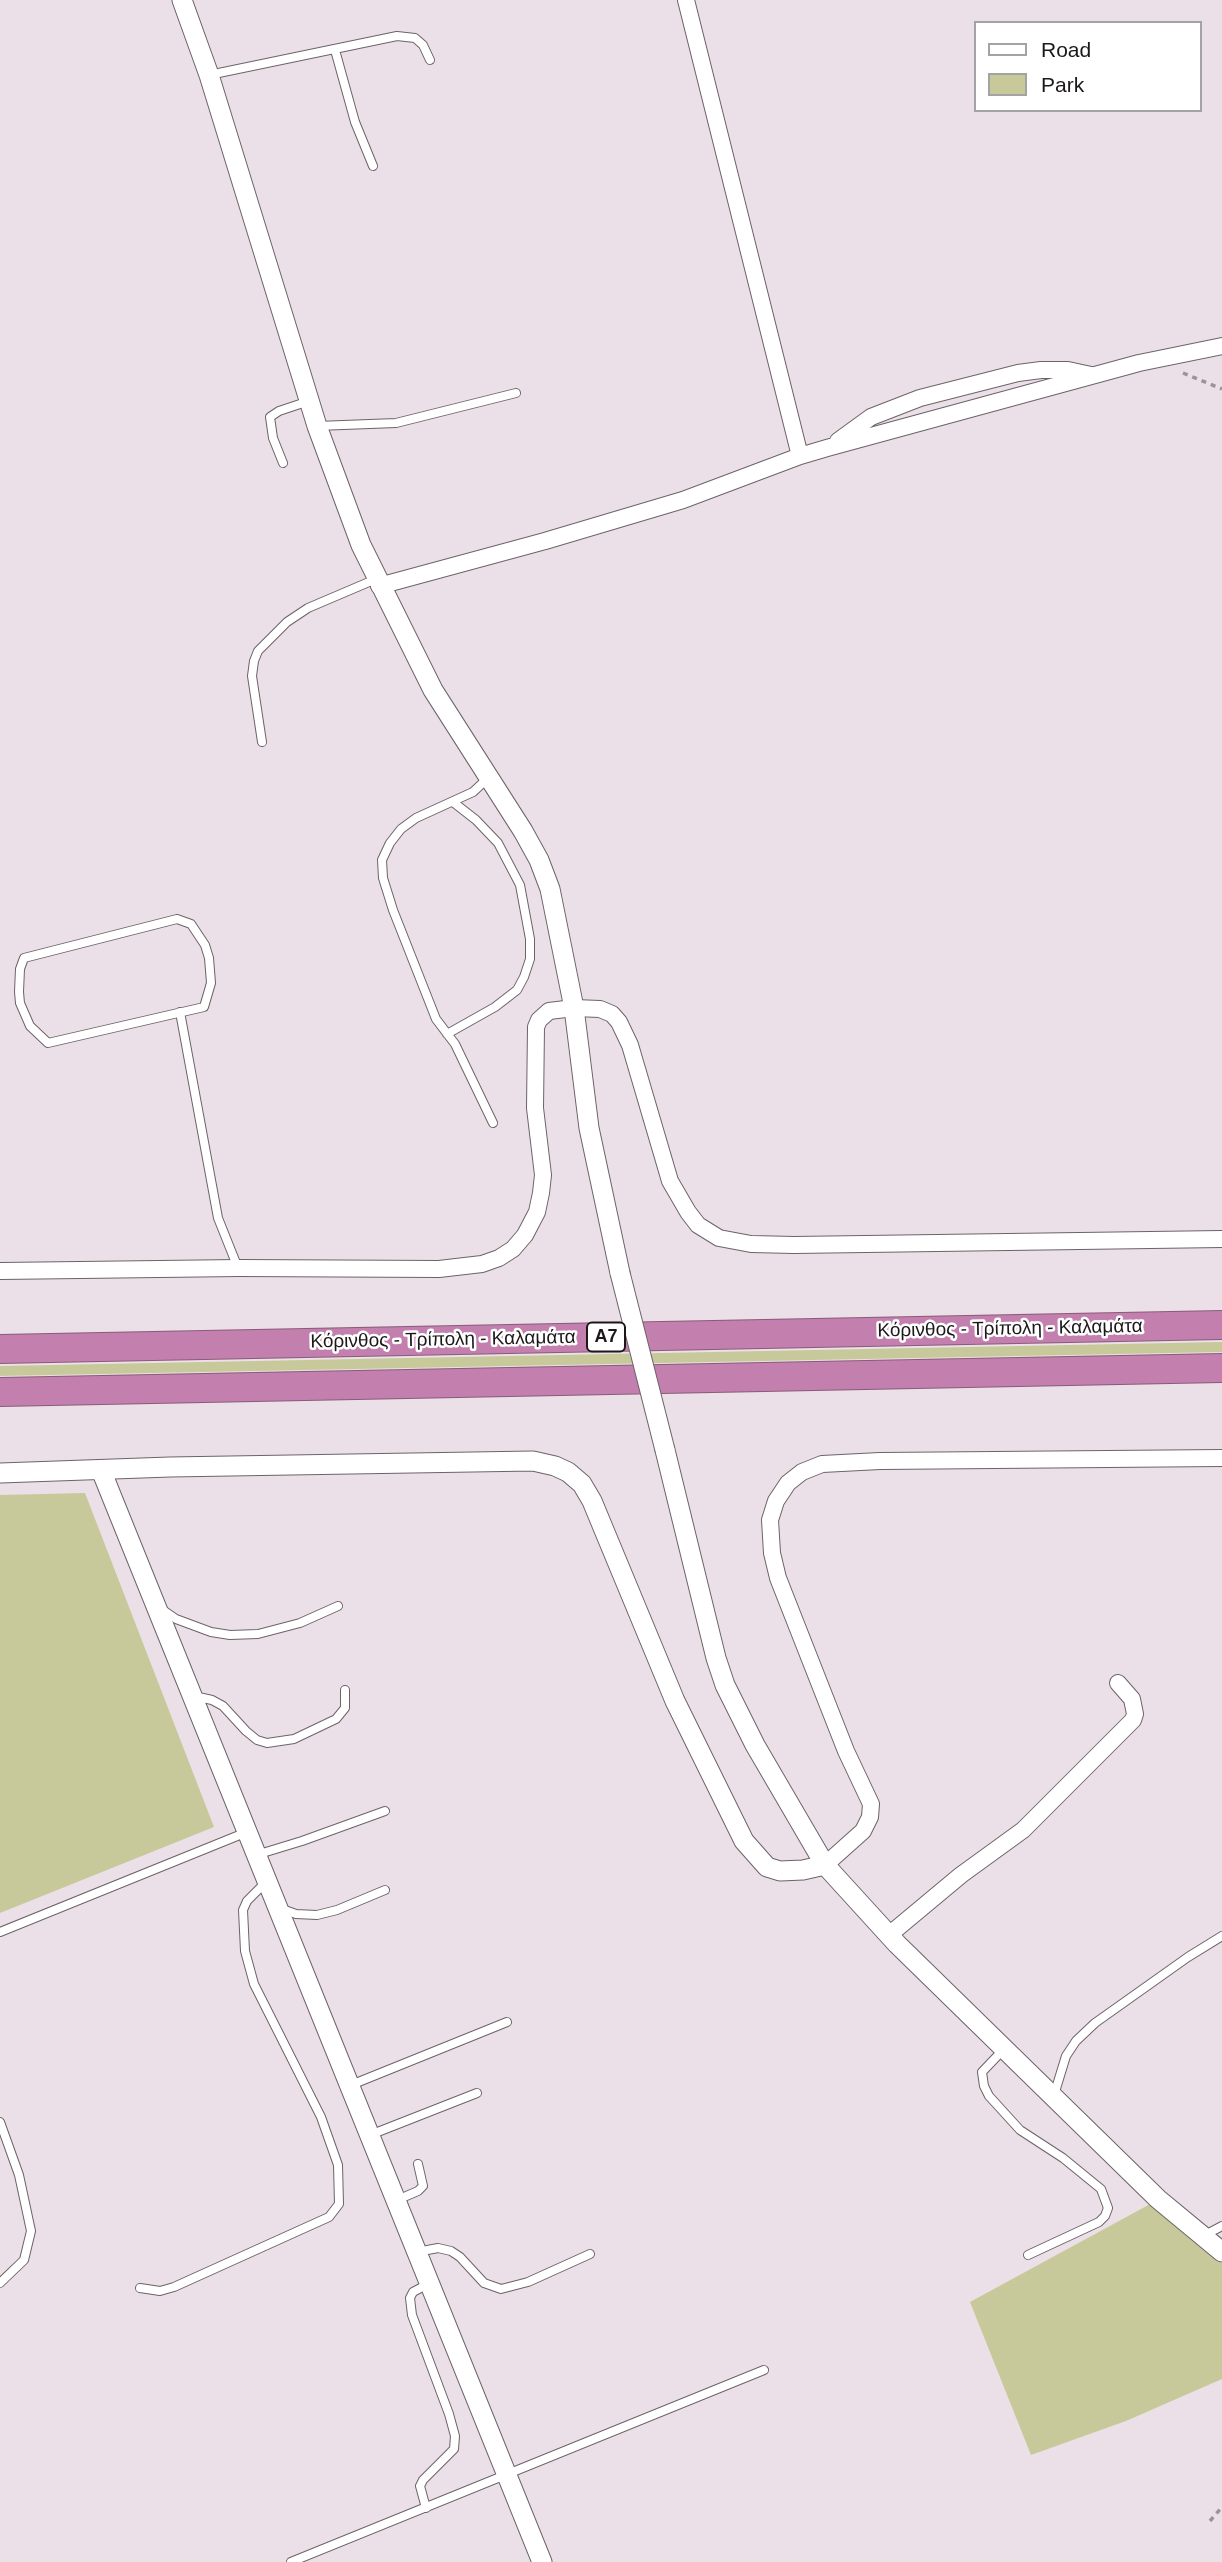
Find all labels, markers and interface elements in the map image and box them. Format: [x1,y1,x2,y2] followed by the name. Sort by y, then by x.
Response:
[974,21,1201,112] legend
[1041,38,1091,61] text: Road
[1041,73,1084,96] text: Park
[877,1315,1143,1343] street label: Κόρινθος - Τρίπολη - Καλαμάτα
[587,1322,625,1352] road number: Α7
[310,1326,576,1354] street label: Κόρινθος - Τρίπολη - Καλαμάτα

